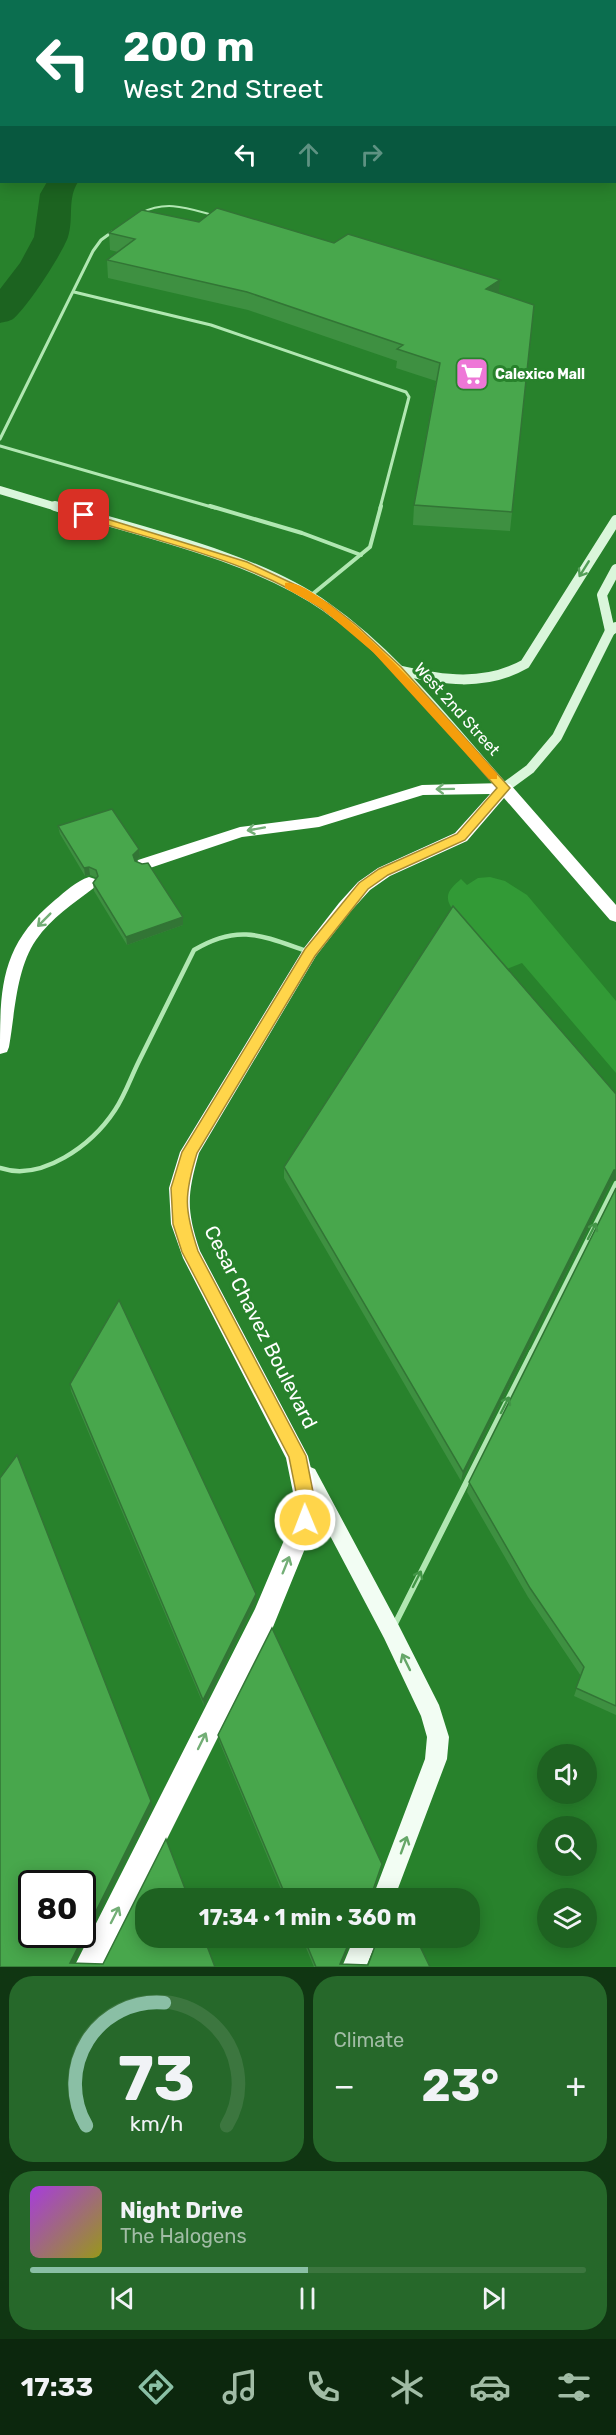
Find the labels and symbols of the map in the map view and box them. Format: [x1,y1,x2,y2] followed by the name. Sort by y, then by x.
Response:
[454,356,490,392] supermarket icon: Calexico Mall
[495,366,585,383] place label: Calexico Mall
[58,489,109,540] pin
[578,560,590,577] one-way arrow
[410,659,504,759] street label: West 2nd Street
[436,783,456,795] one-way arrow
[246,824,266,835] one-way arrow
[37,913,52,928] one-way arrow
[199,1221,323,1433] street label: Cesar Chavez Boulevard
[587,1222,598,1240] one-way arrow
[499,1396,511,1414] one-way arrow
[273,1488,337,1552] position arrow
[281,1556,292,1574] one-way arrow
[412,1570,424,1588] one-way arrow
[400,1654,412,1671] one-way arrow
[197,1732,209,1750] one-way arrow
[400,1836,411,1854] one-way arrow
[18,1870,96,1948] speed limit sign: 80
[109,1906,121,1924] one-way arrow

